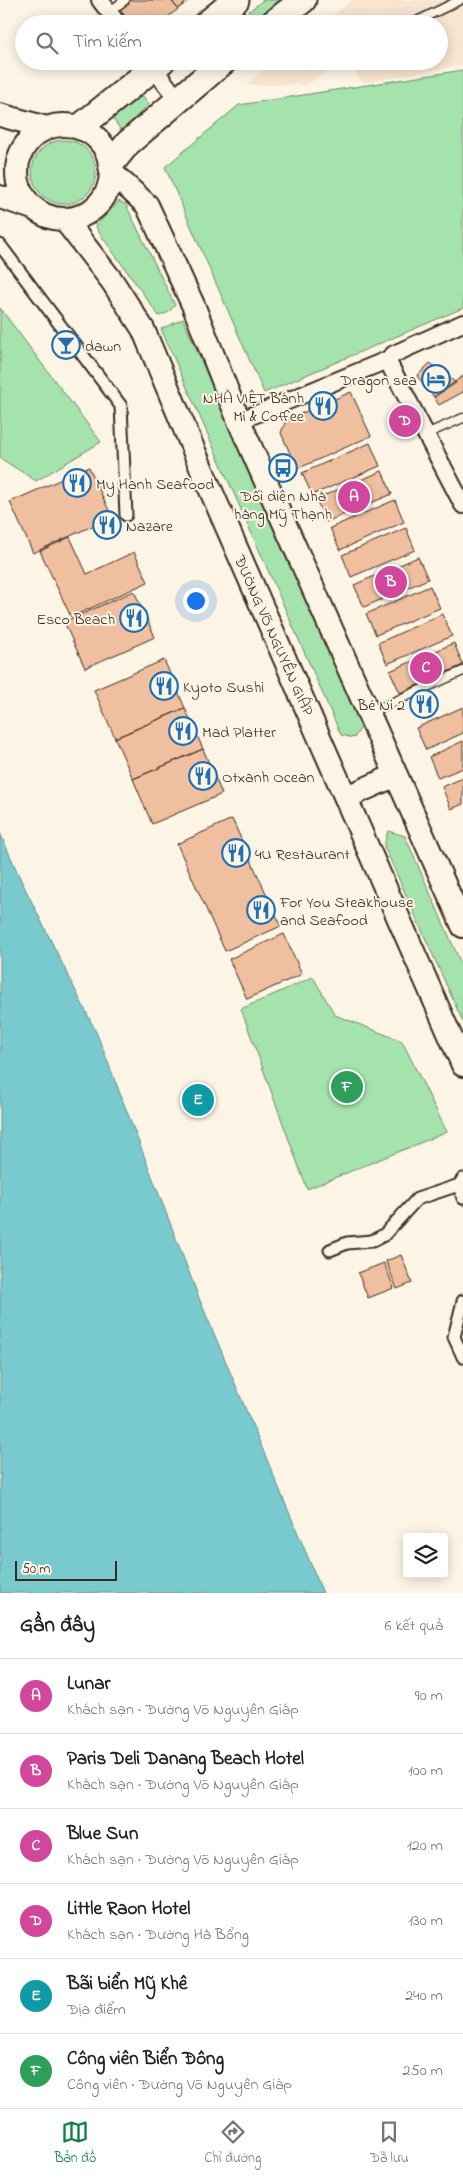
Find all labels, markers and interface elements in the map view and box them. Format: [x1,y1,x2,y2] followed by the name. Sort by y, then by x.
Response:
[15,15,448,70] search box
[33,29,61,57] icon: search
[73,29,142,56] text: Tìm kiếm
[51,330,81,360] bar icon: dawn
[85,335,121,359] place label: dawn
[421,364,451,394] hotel icon: Dragon sea
[339,369,417,393] place label: Dragon sea
[203,387,305,429] place label: NHÀ VIỆT Bánh Mì & Coffee
[308,391,338,421] restaurant icon: NHÀ VIỆT Bánh Mì & Coffee
[389,402,421,440] pin: D
[268,453,298,483] bus stop icon: Đối diện Nhà hàng Mỹ Thạnh
[62,468,92,498] restaurant icon: My Hanh Seafood
[96,473,214,497] place label: My Hanh Seafood
[338,478,370,516] pin: A
[234,485,332,527] place label: Đối diện Nhà hàng Mỹ Thạnh
[92,510,122,540] restaurant icon: Nazare
[126,515,174,539] place label: Nazare
[227,551,320,720] street label: ĐƯỜNG VÕ NGUYÊN GIÁP
[375,563,407,601] pin: B
[183,588,209,614] your location
[119,603,149,633] restaurant icon: Esco Beach
[36,608,115,632] place label: Esco Beach
[410,649,442,687] pin: C
[149,671,179,701] restaurant icon: Kyoto Sushi
[183,676,264,700] place label: Kyoto Sushi
[409,689,439,719] restaurant icon: Bé Ni 2
[356,694,405,718] place label: Bé Ni 2
[168,716,198,746] restaurant icon: Mad Platter
[202,721,276,745] place label: Mad Platter
[188,761,218,791] restaurant icon: Otxanh Ocean
[222,766,315,790] place label: Otxanh Ocean
[221,838,251,868] restaurant icon: 4U Restaurant
[255,843,350,867] place label: 4U Restaurant
[279,891,414,933] place label: For You Steakhouse and Seafood
[246,895,276,925] restaurant icon: For You Steakhouse and Seafood
[331,1068,363,1106] pin: F
[182,1081,214,1119] pin: E
[403,1533,448,1578] map controls
[403,1533,448,1578] button: layers
[15,1558,118,1581] scale bar
[22,1559,50,1580] text: 50 m
[20,1611,95,1641] text: Gần đây
[385,1614,443,1638] text: 6 kết quả
[67,1671,110,1698] text: Lunar
[31,1684,41,1708] text: A
[415,1684,443,1708] text: 90 m
[67,1698,299,1722] text: Khách sạn · Đường Võ Nguyên Giáp
[67,1746,304,1773] text: Paris Deli Danang Beach Hotel
[31,1759,41,1783] text: B
[408,1759,443,1783] text: 100 m
[67,1773,299,1797] text: Khách sạn · Đường Võ Nguyên Giáp
[67,1821,138,1848] text: Blue Sun
[32,1834,40,1858] text: C
[407,1834,443,1858] text: 120 m
[67,1848,299,1872] text: Khách sạn · Đường Võ Nguyên Giáp
[67,1896,190,1923] text: Little Raon Hotel
[30,1909,42,1933] text: D
[408,1909,443,1933] text: 130 m
[67,1923,249,1947] text: Khách sạn · Đường Hà Bổng
[67,1971,187,1998] text: Bãi biển Mỹ Khê
[31,1984,41,2008] text: E
[405,1984,443,2008] text: 240 m
[67,1998,126,2022] text: Địa điểm
[67,2046,224,2073] text: Công viên Biển Đông
[31,2059,41,2083] text: F
[403,2059,443,2083] text: 250 m
[67,2073,292,2097] text: Công viên · Đường Võ Nguyên Giáp
[54,2118,96,2169] tab: Bản đồ
[205,2118,261,2169] tab: Chỉ đường
[370,2118,409,2169] tab: Đã lưu

